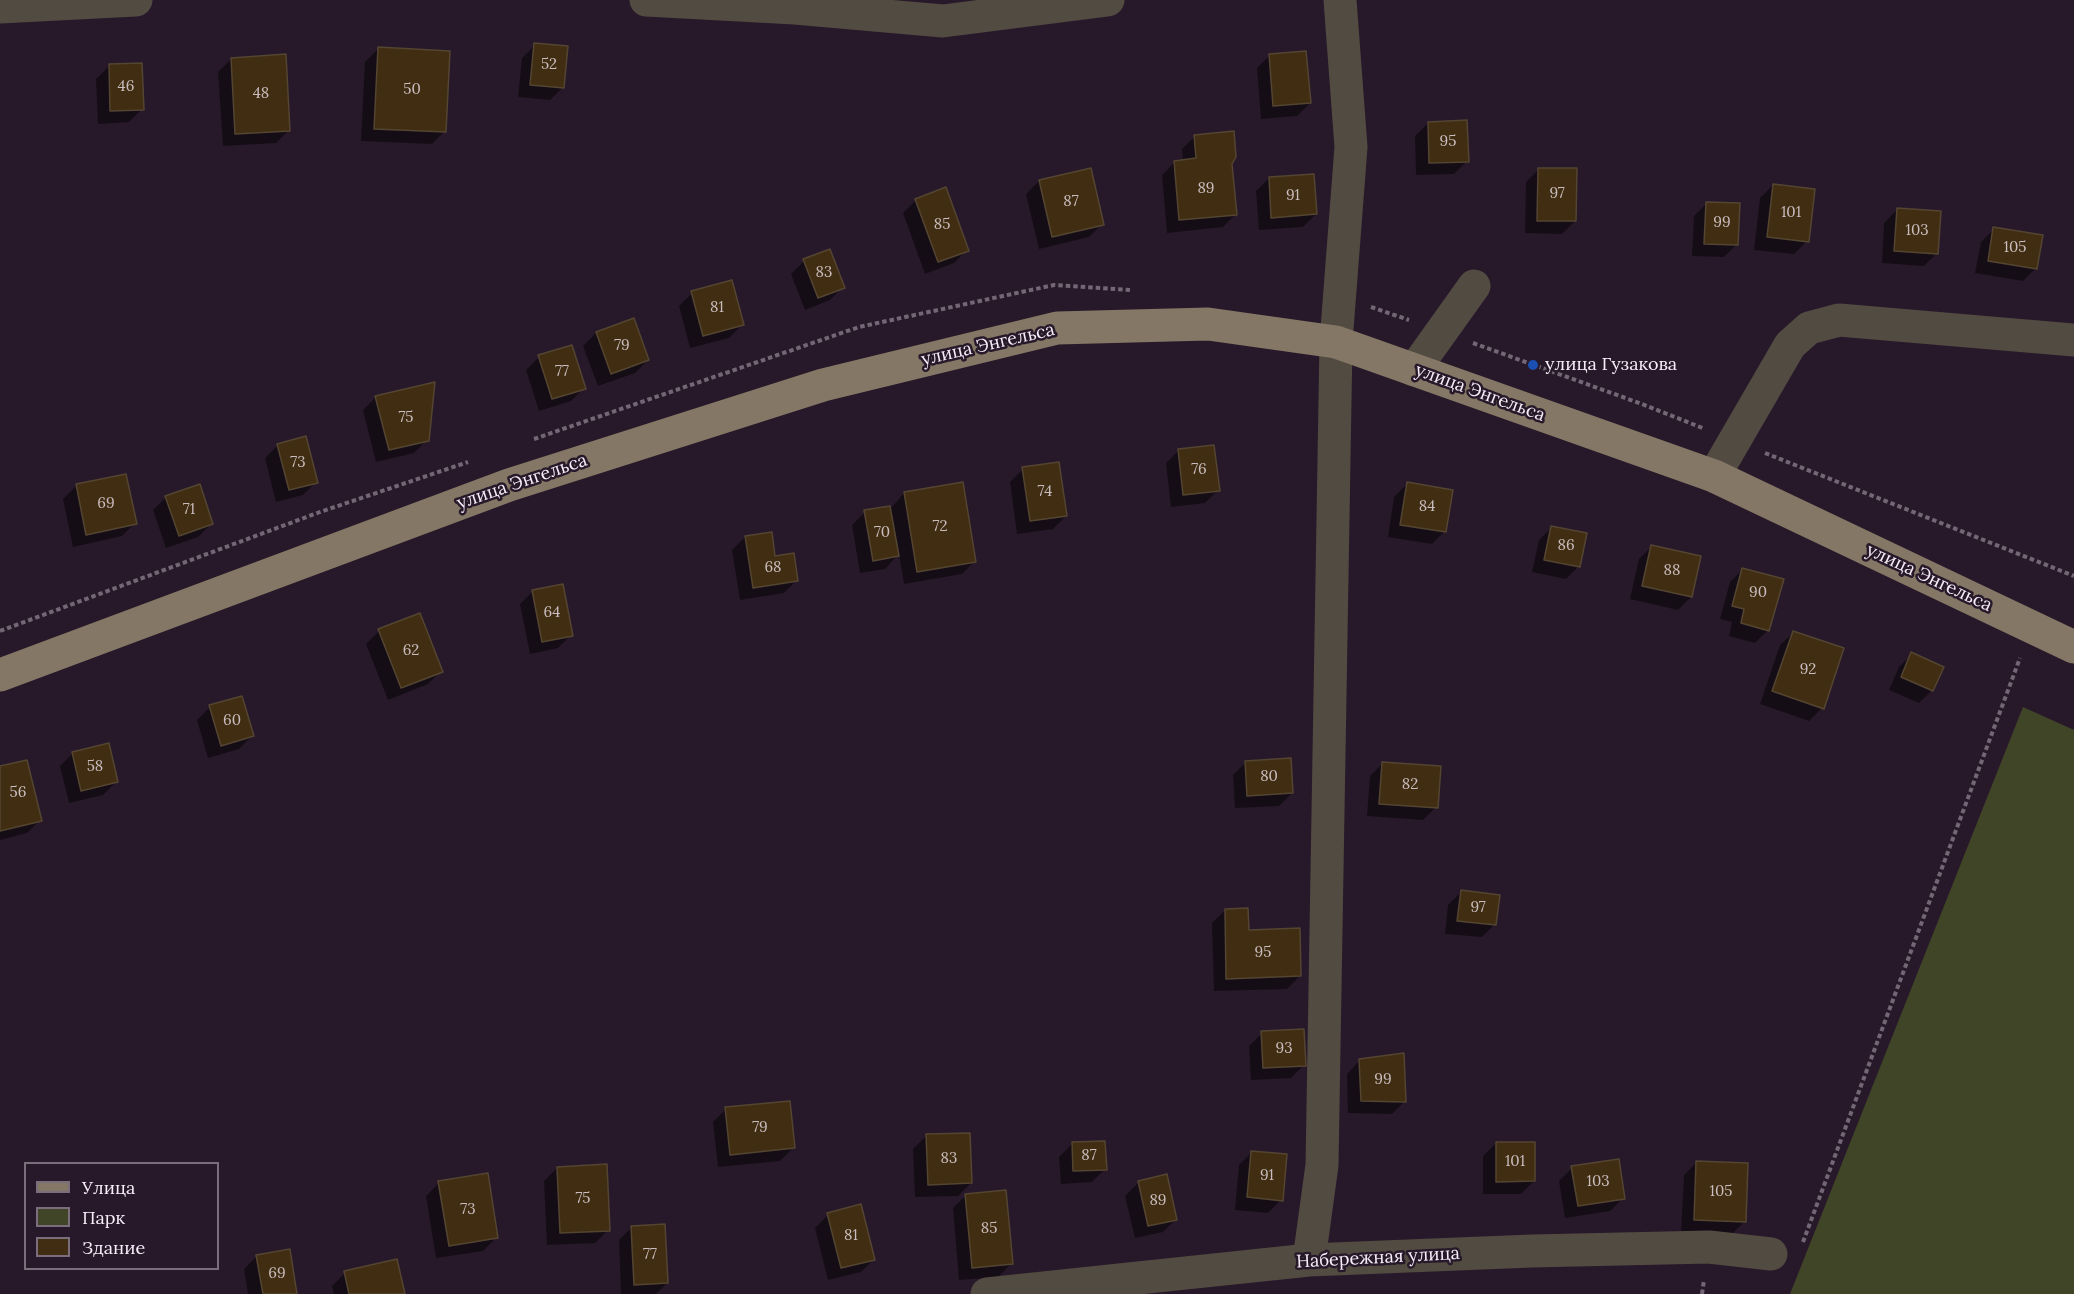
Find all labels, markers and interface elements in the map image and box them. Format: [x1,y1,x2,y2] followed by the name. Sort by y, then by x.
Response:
[541,56,557,74] house number: 52
[118,78,134,96] house number: 46
[403,81,421,99] house number: 50
[253,85,269,103] house number: 48
[1440,133,1456,151] house number: 95
[1198,180,1214,198] house number: 89
[1549,185,1565,203] house number: 97
[1286,187,1300,205] house number: 91
[1063,193,1079,211] house number: 87
[1781,204,1801,222] house number: 101
[1713,214,1731,232] house number: 99
[934,216,950,234] house number: 85
[1905,222,1929,240] house number: 103
[2004,239,2026,257] house number: 105
[816,264,832,282] house number: 83
[710,299,724,317] house number: 81
[919,319,1057,371] street label: улица Энгельса
[614,337,630,355] house number: 79
[1545,354,1677,376] place label: улица Гузакова
[1526,358,1540,372] marker: улица Гузакова
[1412,360,1548,426] street label: улица Энгельса
[555,363,569,381] house number: 77
[398,409,414,427] house number: 75
[454,450,590,514] street label: улица Энгельса
[290,454,306,472] house number: 73
[1191,461,1207,479] house number: 76
[1038,483,1052,501] house number: 74
[97,495,115,513] house number: 69
[1419,498,1435,516] house number: 84
[183,501,195,519] house number: 71
[933,518,947,536] house number: 72
[874,524,890,542] house number: 70
[1557,537,1575,555] house number: 86
[1863,539,1995,617] street label: улица Энгельса
[764,559,782,577] house number: 68
[1664,562,1680,580] house number: 88
[1749,584,1767,602] house number: 90
[544,604,560,622] house number: 64
[403,642,419,660] house number: 62
[1800,661,1816,679] house number: 92
[223,712,241,730] house number: 60
[87,758,103,776] house number: 58
[1260,768,1278,786] house number: 80
[1402,776,1418,794] house number: 82
[10,784,26,802] house number: 56
[1470,899,1486,917] house number: 97
[1255,944,1271,962] house number: 95
[1275,1040,1293,1058] house number: 93
[1374,1071,1392,1089] house number: 99
[752,1119,768,1137] house number: 79
[1081,1147,1097,1165] house number: 87
[941,1150,957,1168] house number: 83
[1505,1153,1525,1171] house number: 101
[24,1162,219,1270] legend
[1260,1167,1274,1185] house number: 91
[1586,1173,1610,1191] house number: 103
[82,1176,135,1199] text: Улица
[1710,1183,1732,1201] house number: 105
[575,1190,591,1208] house number: 75
[1150,1192,1166,1210] house number: 89
[460,1201,476,1219] house number: 73
[82,1206,125,1229] text: Парк
[981,1220,997,1238] house number: 85
[844,1227,858,1245] house number: 81
[82,1236,145,1259] text: Здание
[1296,1243,1460,1273] street label: Набережная улица
[643,1246,657,1264] house number: 77
[268,1265,286,1283] house number: 69

